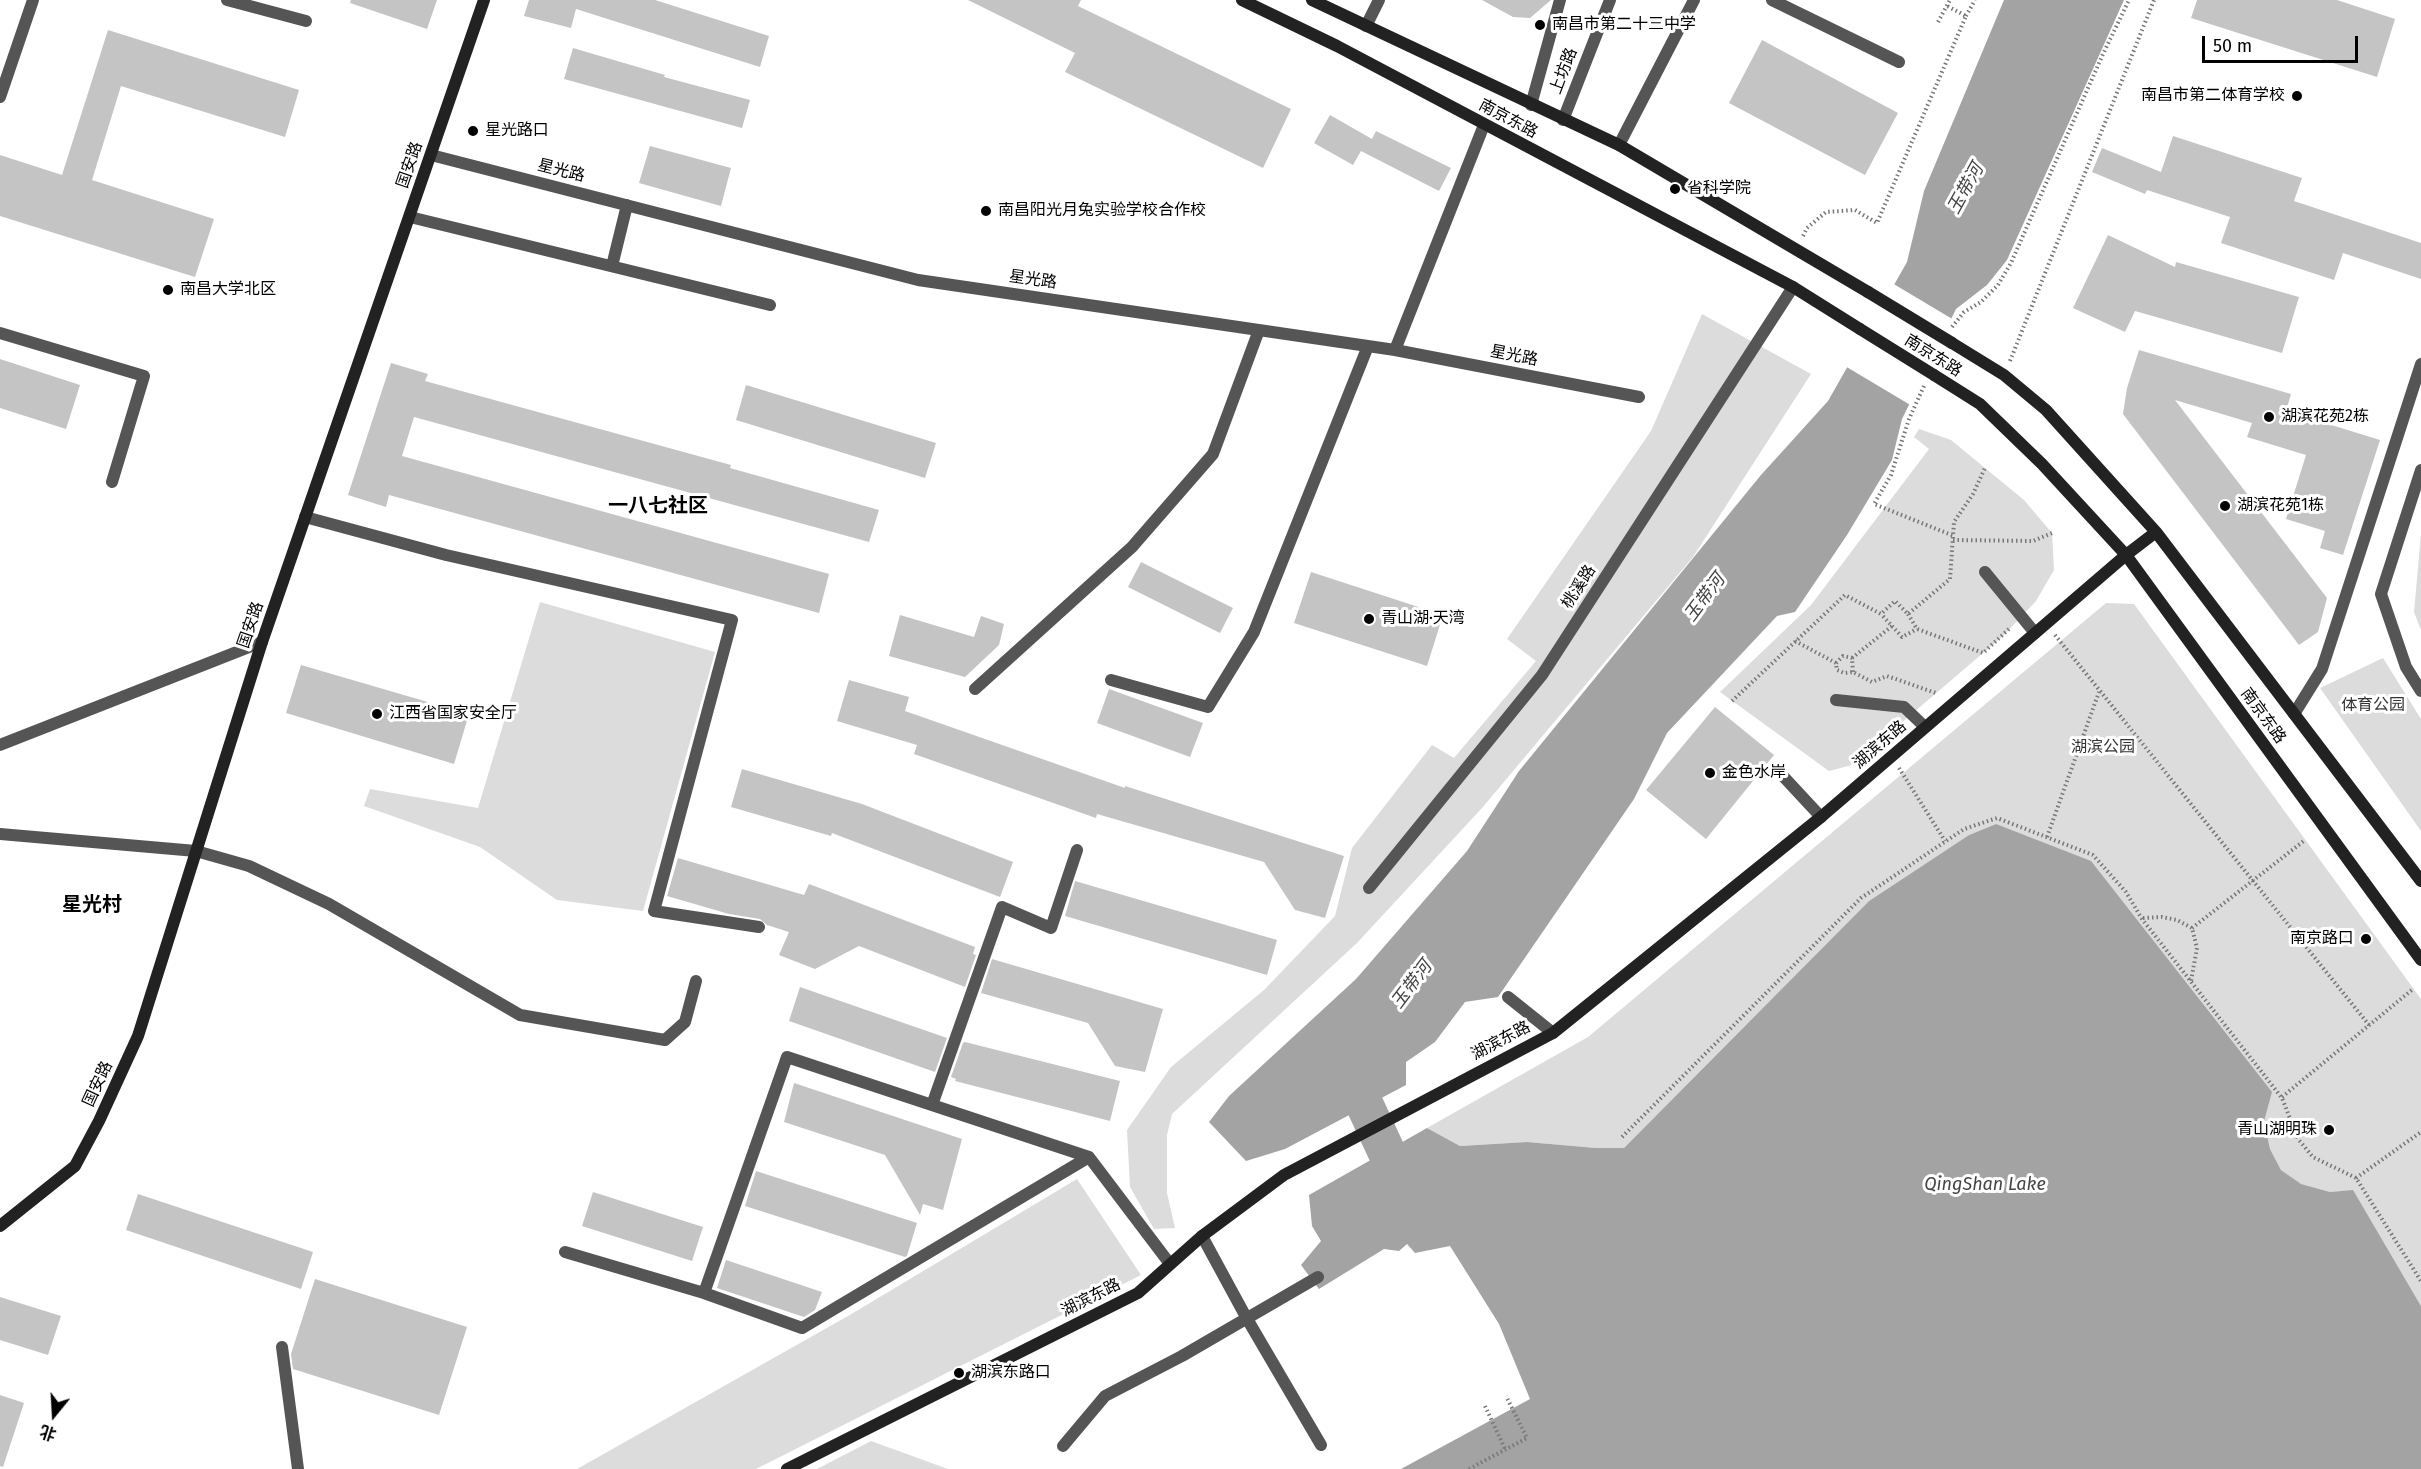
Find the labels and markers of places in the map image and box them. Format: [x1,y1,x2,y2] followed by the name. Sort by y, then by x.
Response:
[1552,15,1696,35] place label: 南昌市第二十三中学
[1533,18,1547,32] marker: 南昌市第二十三中学
[2141,86,2285,106] place label: 南昌市第二体育学校
[2290,89,2304,103] marker: 南昌市第二体育学校
[485,121,549,141] place label: 星光路口
[466,124,480,138] marker: 星光路口
[1687,179,1751,199] place label: 省科学院
[1668,182,1682,196] marker: 省科学院
[998,201,1206,221] place label: 南昌阳光月兔实验学校合作校
[979,204,993,218] marker: 南昌阳光月兔实验学校合作校
[180,280,276,300] place label: 南昌大学北区
[161,283,175,297] marker: 南昌大学北区
[2281,407,2369,427] place label: 湖滨花苑2栋
[2262,410,2276,424] marker: 湖滨花苑2栋
[2237,496,2324,516] place label: 湖滨花苑1栋
[2218,499,2232,513] marker: 湖滨花苑1栋
[1381,609,1465,629] place label: 青山湖·天湾
[1362,612,1376,626] marker: 青山湖·天湾
[389,704,517,724] place label: 江西省国家安全厅
[370,707,384,721] marker: 江西省国家安全厅
[1722,763,1786,783] place label: 金色水岸
[1703,766,1717,780] marker: 金色水岸
[2290,929,2354,949] place label: 南京路口
[2359,932,2373,946] marker: 南京路口
[2237,1120,2317,1140] place label: 青山湖明珠
[2322,1123,2336,1137] marker: 青山湖明珠
[971,1363,1051,1383] place label: 湖滨东路口
[952,1366,966,1380] marker: 湖滨东路口

